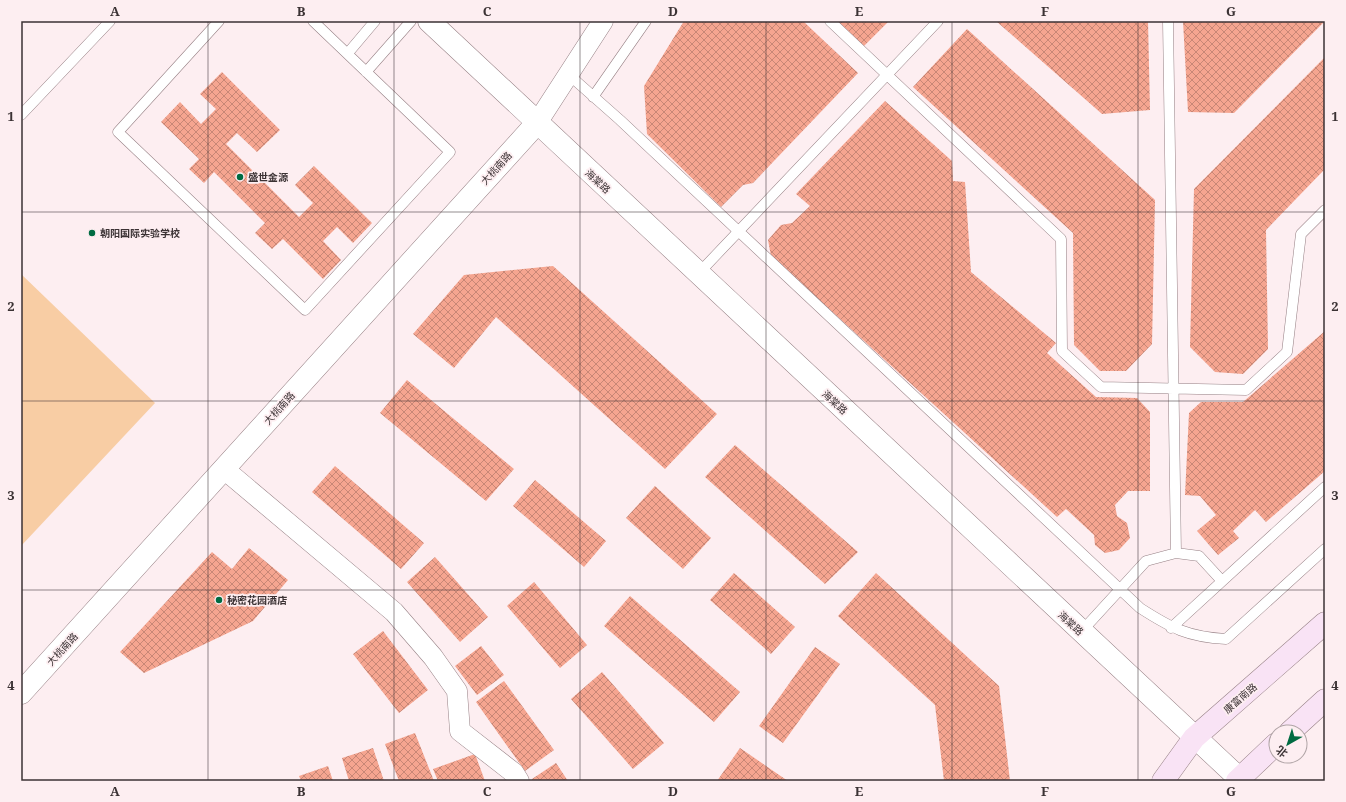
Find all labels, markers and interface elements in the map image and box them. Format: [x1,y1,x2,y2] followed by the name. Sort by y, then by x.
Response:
[110,2,120,20] text: A
[297,2,306,20] text: B
[483,2,492,20] text: C
[668,2,678,20] text: D
[855,2,864,20] text: E
[1041,2,1049,20] text: F
[1226,2,1236,20] text: G
[7,107,15,125] text: 1
[1331,107,1339,125] text: 1
[477,148,515,188] street label: 大桃南路
[582,166,614,196] street label: 海棠路
[248,170,289,184] place label: 盛世金源
[235,172,245,182] marker: 盛世金源
[100,226,180,240] place label: 朝阳国际实验学校
[87,228,97,238] marker: 朝阳国际实验学校
[7,297,15,315] text: 2
[1331,297,1339,315] text: 2
[819,387,851,417] street label: 海棠路
[260,388,298,428] street label: 大桃南路
[7,486,15,504] text: 3
[1331,486,1339,504] text: 3
[227,593,287,607] place label: 秘密花园酒店
[214,595,224,605] marker: 秘密花园酒店
[1055,608,1087,638] street label: 海棠路
[43,629,81,669] street label: 大桃南路
[7,676,15,694] text: 4
[1331,676,1339,694] text: 4
[1220,680,1260,716] street label: 康富南路
[1268,724,1308,764] north arrow
[1272,743,1290,761] text: 北
[110,782,120,800] text: A
[297,782,306,800] text: B
[483,782,492,800] text: C
[668,782,678,800] text: D
[855,782,864,800] text: E
[1041,782,1049,800] text: F
[1226,782,1236,800] text: G

